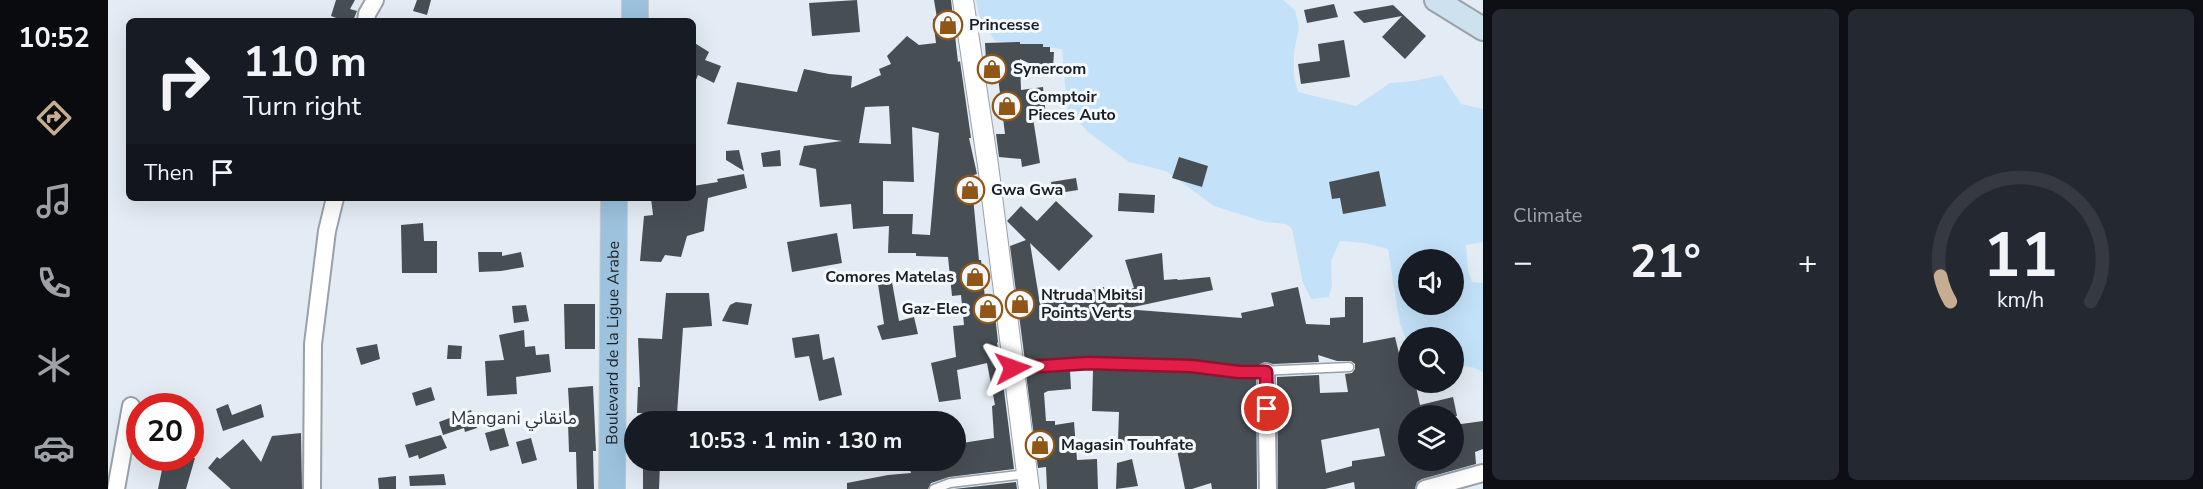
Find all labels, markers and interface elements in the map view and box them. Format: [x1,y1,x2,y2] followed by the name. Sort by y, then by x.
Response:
[932,9,964,41] shop icon: Princesse
[969,14,1040,36] place label: Princesse
[18,20,90,57] text: 10:52
[243,34,367,91] text: 110 m
[144,42,222,120] icon: right
[976,53,1008,85] shop icon: Synercom
[1013,58,1086,80] place label: Synercom
[1028,86,1116,126] place label: Comptoir Pieces Auto
[243,88,361,125] text: Turn right
[991,90,1023,122] shop icon: Comptoir Pieces Auto
[33,97,75,139] icon: directions
[206,156,239,189] icon: arrive
[144,158,194,188] text: Then
[954,174,986,206] shop icon: Gwa Gwa
[991,179,1063,201] place label: Gwa Gwa
[33,180,75,222] icon: music
[1513,202,1582,229] text: Climate
[1983,213,2058,298] text: 11
[1630,232,1701,293] text: 21°
[1513,240,1533,285] text: −
[1798,240,1818,285] text: +
[601,241,625,445] street label: Boulevard de la Ligue Arabe
[1398,249,1464,471] map controls
[1398,249,1464,315] button: sound
[959,261,991,293] shop icon: Comores Matelas
[33,262,75,304] icon: phone
[825,266,954,288] place label: Comores Matelas
[1041,284,1143,324] place label: Ntruda Mbitsi Points Verts
[1997,285,2044,315] text: km/h
[1004,288,1036,320] shop icon: Ntruda Mbitsi Points Verts
[972,293,1004,325] shop icon: Gaz-Elec
[902,298,967,320] place label: Gaz-Elec
[1398,327,1464,393] button: search
[981,336,1045,400] position arrow
[33,344,75,386] icon: climate
[1241,383,1292,434] pin
[1250,392,1283,425] icon: arrive
[126,393,204,471] speed limit sign: 20
[1398,405,1464,471] button: layers
[451,406,577,431] district label: Mangani مانقاني
[688,426,902,456] text: 10:53 · 1 min · 130 m
[33,427,75,469] icon: car
[1024,429,1056,461] shop icon: Magasin Touhfate
[1061,434,1194,456] place label: Magasin Touhfate

